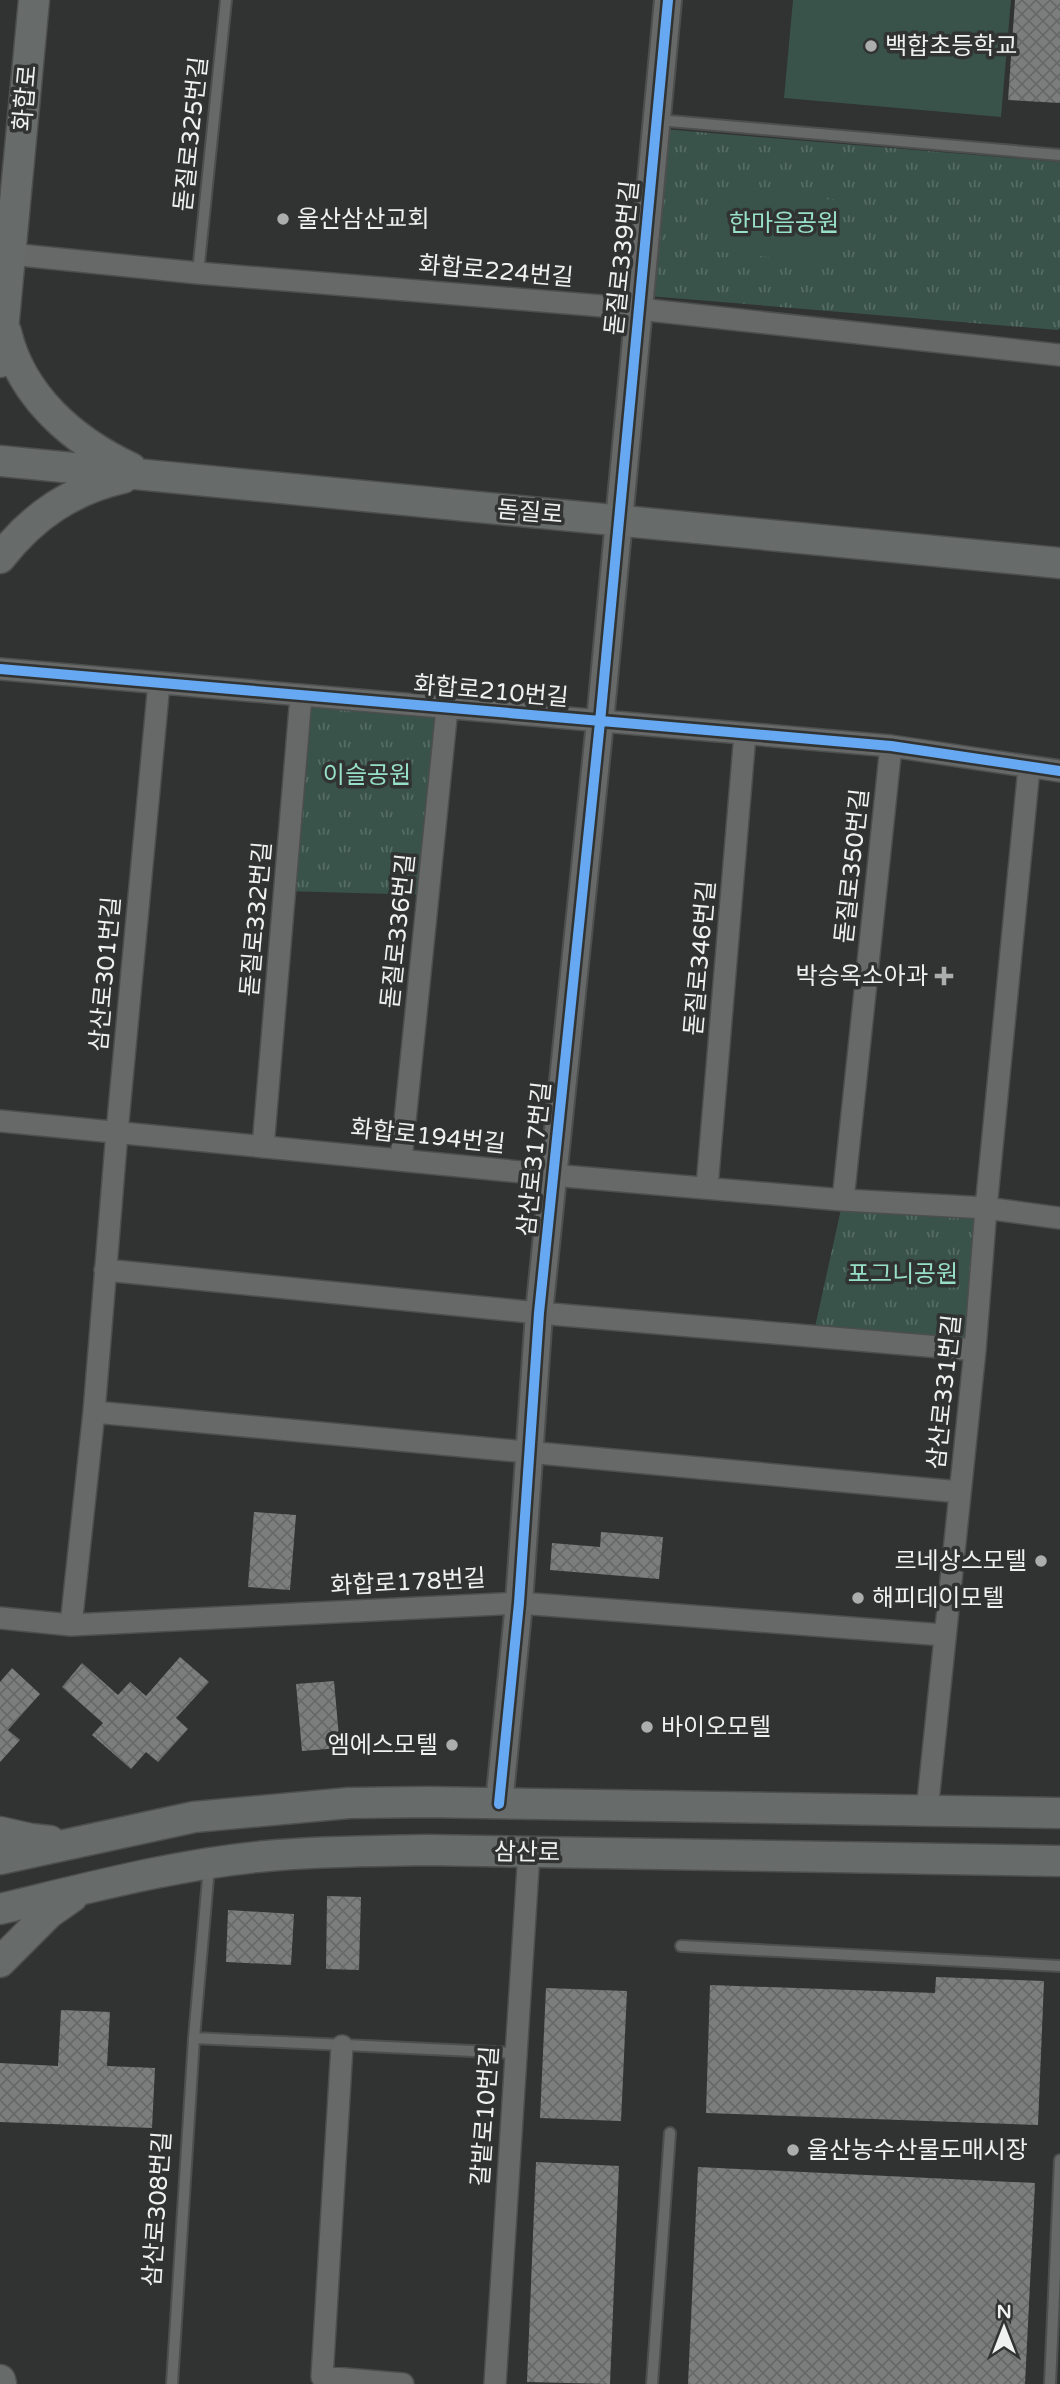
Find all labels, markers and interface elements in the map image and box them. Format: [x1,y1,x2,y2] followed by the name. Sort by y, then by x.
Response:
[885,32,1017,61] place label: 백합초등학교
[863,38,879,54] marker: 백합초등학교
[169,55,214,213] street label: 돋질로325번길
[8,64,43,132] street label: 화합로
[600,179,645,337] street label: 돋질로339번길
[297,205,429,234] place label: 울산삼산교회
[729,209,839,238] park label: 한마음공원
[275,211,291,227] marker: 울산삼산교회
[417,250,575,293] street label: 화합로224번길
[496,495,564,530] street label: 돋질로
[412,670,570,713] street label: 화합로210번길
[323,761,411,790] park label: 이슬공원
[830,787,875,945] street label: 돋질로350번길
[235,840,278,998] street label: 돋질로332번길
[376,852,421,1010] street label: 돋질로336번길
[679,879,722,1037] street label: 돋질로346번길
[84,895,127,1053] street label: 삼산로301번길
[796,962,928,991] place label: 박승옥소아과
[934,966,954,986] marker: 박승옥소아과
[512,1080,557,1238] street label: 삼산로317번길
[349,1114,507,1159] street label: 화합로194번길
[848,1260,958,1289] park label: 포그니공원
[922,1313,967,1471] street label: 삼산로331번길
[895,1547,1027,1576] place label: 르네상스모텔
[1033,1553,1049,1569] marker: 르네상스모텔
[330,1564,486,1601] street label: 화합로178번길
[872,1584,1004,1613] place label: 해피데이모텔
[850,1590,866,1606] marker: 해피데이모텔
[661,1713,771,1742] place label: 바이오모텔
[639,1719,655,1735] marker: 바이오모텔
[328,1731,438,1760] place label: 엠에스모텔
[444,1737,460,1753] marker: 엠에스모텔
[494,1837,560,1868] street label: 삼산로
[466,2045,505,2187] street label: 갈밭로10번길
[138,2130,177,2288] street label: 삼산로308번길
[807,2136,1028,2165] place label: 울산농수산물도매시장
[785,2142,801,2158] marker: 울산농수산물도매시장
[969,2293,1039,2363] north arrow
[996,2301,1012,2323] text: N

